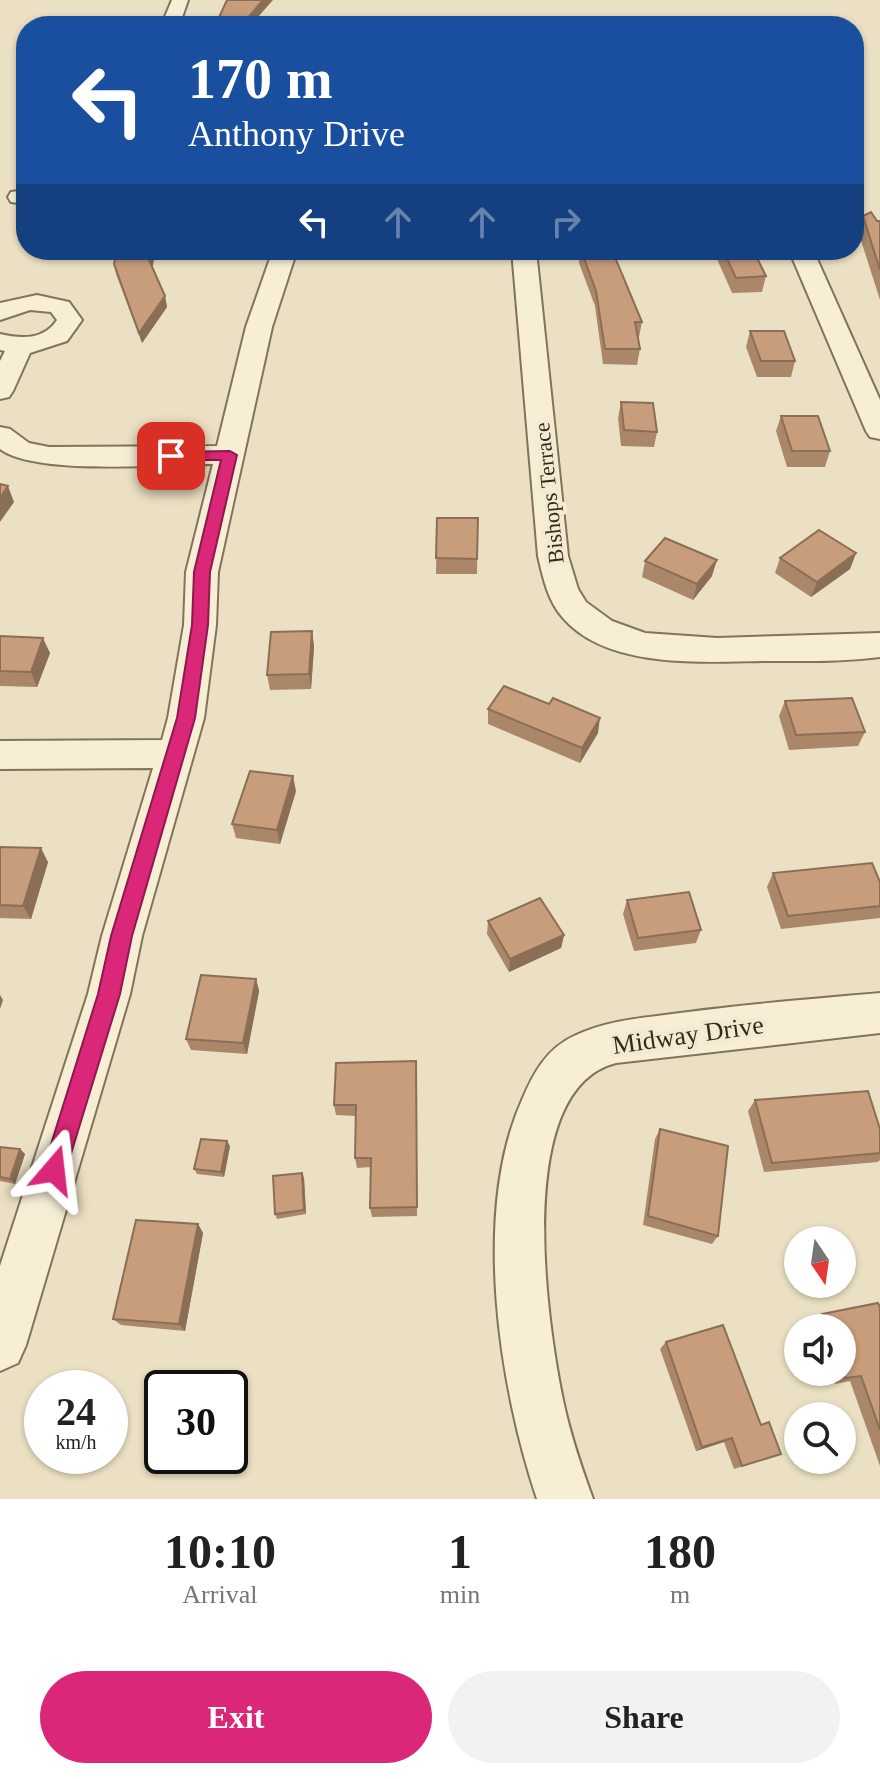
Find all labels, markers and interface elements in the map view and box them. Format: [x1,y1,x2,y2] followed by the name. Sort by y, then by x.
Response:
[56,48,160,152] icon: left
[188,48,333,110] text: 170 m
[188,114,405,154] text: Anthony Drive
[292,200,336,244] icon: left
[376,200,420,244] icon: ahead
[460,200,504,244] icon: ahead
[544,200,588,244] icon: right
[529,421,569,565] street label: Bishops Terrace
[137,422,205,490] pin
[149,434,193,478] icon: arrive
[611,1010,765,1060] street label: Midway Drive
[12,1128,96,1212] position arrow
[784,1226,856,1298] north arrow
[784,1226,856,1474] map controls
[784,1314,856,1386] button: sound
[144,1370,248,1474] speed limit sign: 30
[56,1389,96,1434] text: 24
[784,1402,856,1474] button: search
[55,1431,97,1453] text: km/h
[164,1525,276,1578] text: 10:10
[448,1525,472,1578] text: 1
[644,1525,716,1578] text: 180
[182,1580,257,1609] text: Arrival
[440,1580,480,1609] text: min
[670,1580,690,1609] text: m
[40,1671,432,1763] button: Exit
[448,1671,840,1763] button: Share

